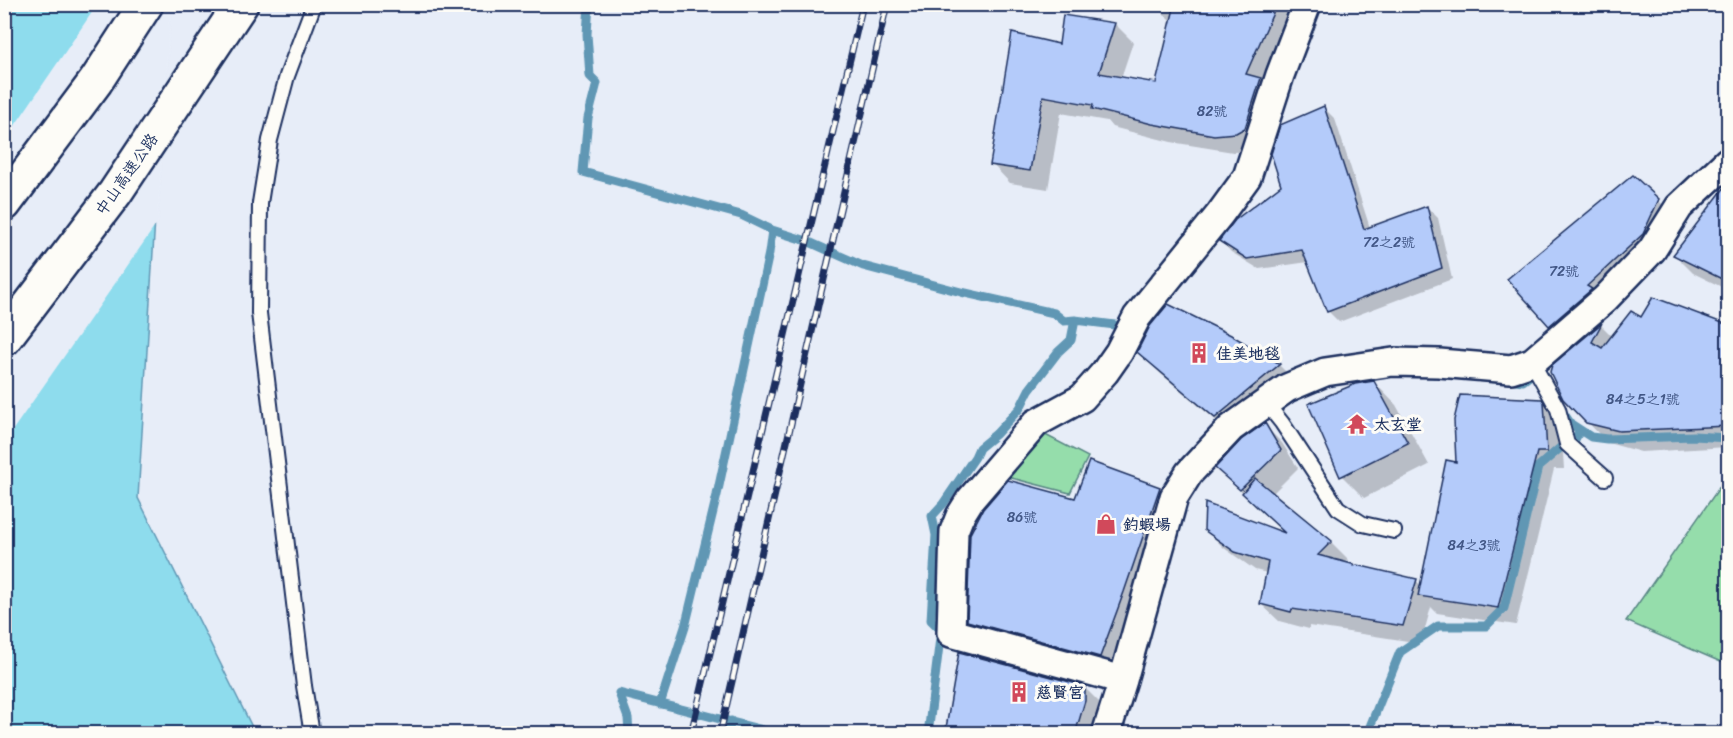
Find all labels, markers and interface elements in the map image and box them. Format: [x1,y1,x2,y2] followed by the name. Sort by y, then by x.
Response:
[1197,99,1227,124] house number: 82號
[87,127,166,222] street label: 中山高速公路
[1363,230,1415,255] house number: 72之2號
[1549,259,1579,284] house number: 72號
[1216,339,1280,368] place label: 佳美地毯
[1187,341,1211,365] building icon: 佳美地毯
[1606,387,1680,412] house number: 84之5之1號
[1374,410,1422,439] place label: 太玄堂
[1345,412,1369,436] temple icon: 太玄堂
[1007,505,1037,530] house number: 86號
[1123,510,1171,539] place label: 釣蝦場
[1094,512,1118,536] shop icon: 釣蝦場
[1448,533,1500,558] house number: 84之3號
[1036,678,1084,707] place label: 慈賢宮
[1007,680,1031,704] building icon: 慈賢宮

